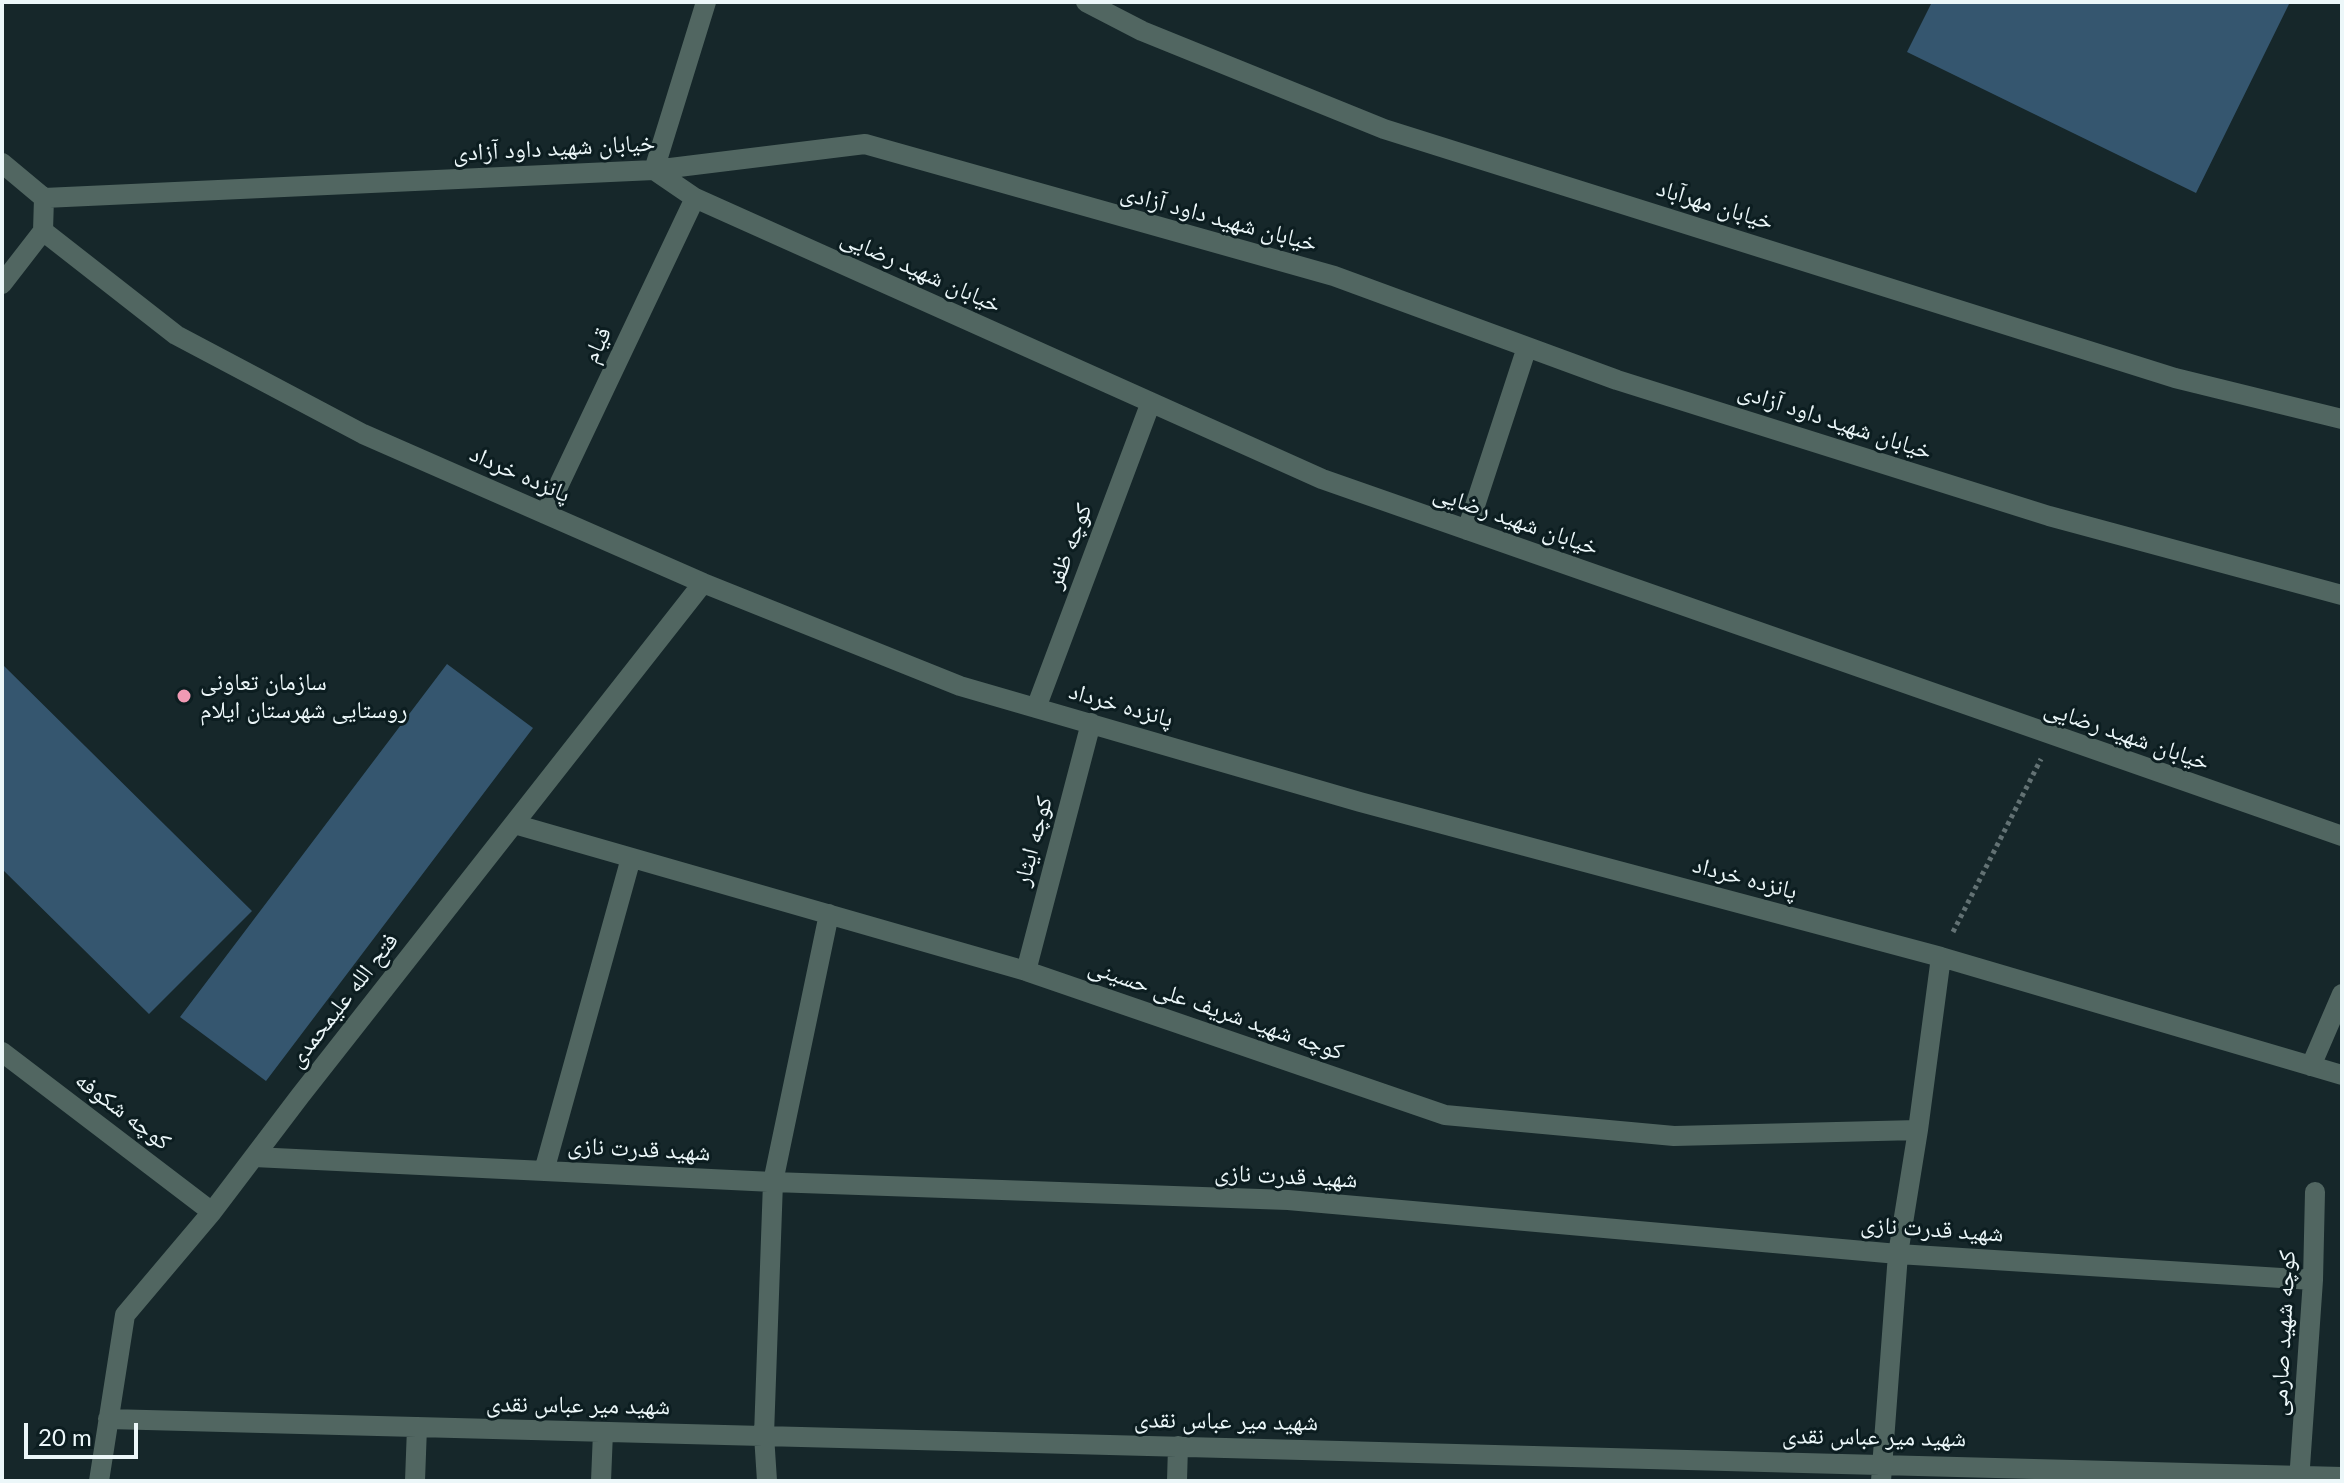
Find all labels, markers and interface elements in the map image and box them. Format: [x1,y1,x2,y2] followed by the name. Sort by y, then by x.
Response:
[452,128,656,168] street label: خیابان شهید داود آزادی
[1653,174,1777,236] street label: خیابان مهرآباد
[1118,178,1320,258] street label: خیابان شهید داود آزادی
[836,223,1006,319] street label: خیابان شهید رضایی
[576,322,618,368] street label: قیام
[1734,376,1936,466] street label: خیابان شهید داود آزادی
[465,439,575,509] street label: پانزده خرداد
[1430,478,1602,562] street label: خیابان شهید رضایی
[1040,500,1098,592] street label: کوچه ظفر
[200,668,408,724] place label: سازمان تعاونی روستایی شهرستان ایلام
[1066,676,1176,734] street label: پانزده خرداد
[175,687,193,705] marker: سازمان تعاونی روستایی شهرستان ایلام
[2041,693,2213,777] street label: خیابان شهید رضایی
[1007,793,1059,889] street label: کوچه ایثار
[1690,850,1800,906] street label: پانزده خرداد
[281,927,405,1073] street label: فتح الله علیمحمدی
[1085,952,1347,1066] street label: کوچه شهید شریف علی حسینی
[69,1066,177,1156] street label: کوچه شکوفه
[567,1131,711,1167] street label: شهید قدرت نازی
[1214,1158,1358,1194] street label: شهید قدرت نازی
[1860,1210,2004,1248] street label: شهید قدرت نازی
[2264,1249,2302,1417] street label: کوچه شهید صارمی
[486,1389,670,1421] street label: شهید میر عباس نقدی
[1134,1405,1318,1437] street label: شهید میر عباس نقدی
[28,1407,142,1457] scale bar
[1782,1421,1966,1453] street label: شهید میر عباس نقدی
[38,1422,92,1451] text: 20 m

